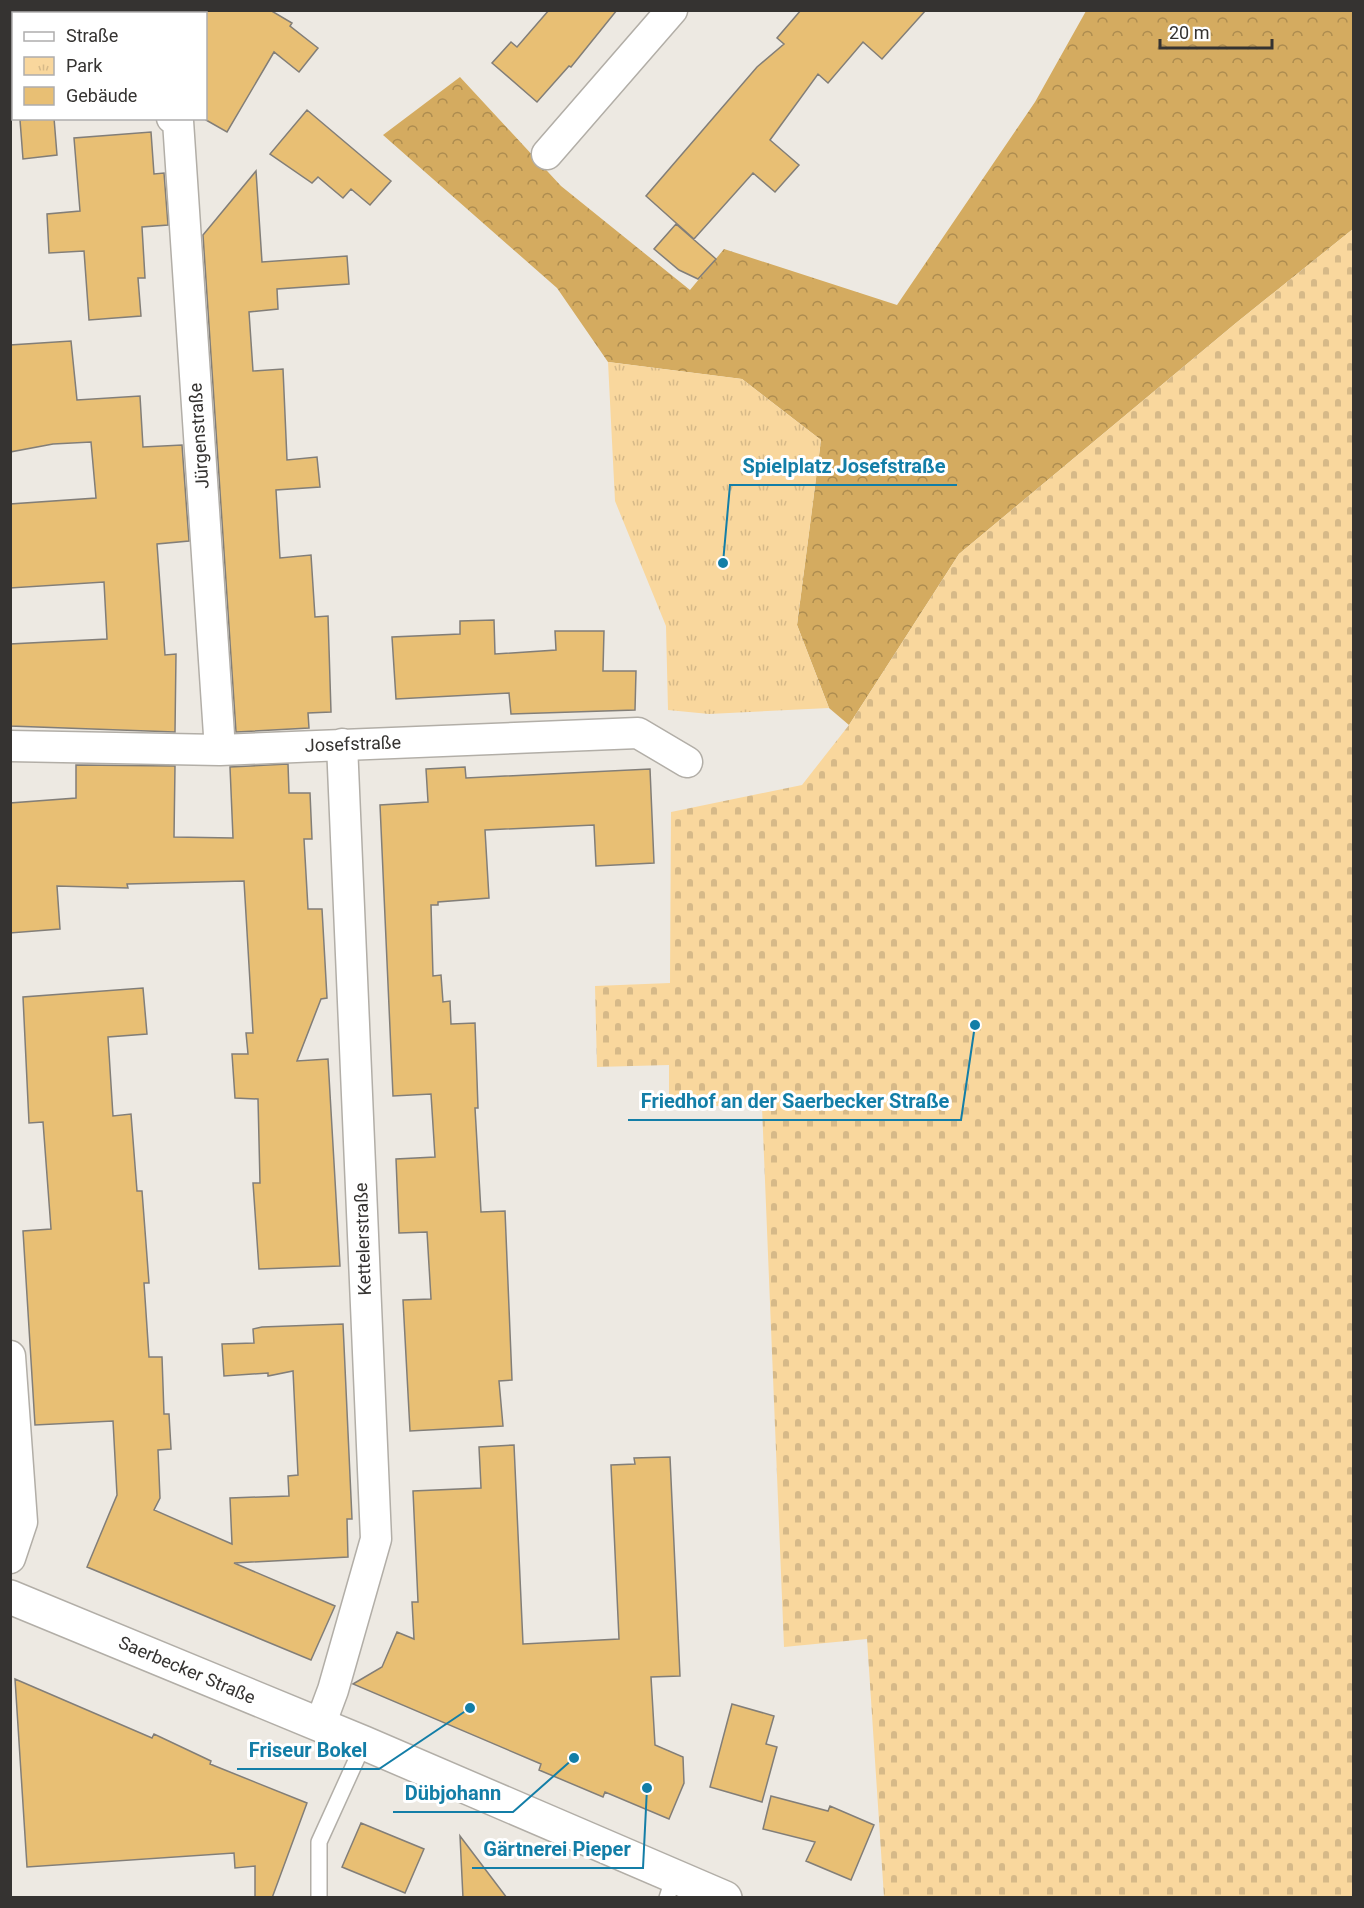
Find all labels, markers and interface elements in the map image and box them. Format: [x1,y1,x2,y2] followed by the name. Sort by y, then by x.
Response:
[12,12,207,120] legend
[1160,12,1272,50] scale bar
[1169,22,1209,43] text: 20 m
[66,25,118,46] text: Straße
[66,55,103,76] text: Park
[66,85,137,106] text: Gebäude
[184,382,213,490] street label: Jürgenstraße
[730,447,957,485] callout: Spielplatz Josefstraße
[743,454,946,478] text: Spielplatz Josefstraße
[305,731,401,756] street label: Josefstraße
[628,1082,961,1120] callout: Friedhof an der Saerbecker Straße
[641,1089,950,1113] text: Friedhof an der Saerbecker Straße
[350,1182,375,1296] street label: Kettelerstraße
[116,1631,259,1708] street label: Saerbecker Straße
[237,1731,379,1769] callout: Friseur Bokel
[249,1738,367,1762] text: Friseur Bokel
[393,1774,513,1812] callout: Dübjohann
[405,1781,501,1805] text: Dübjohann
[472,1830,643,1868] callout: Gärtnerei Pieper
[483,1837,631,1861] text: Gärtnerei Pieper

